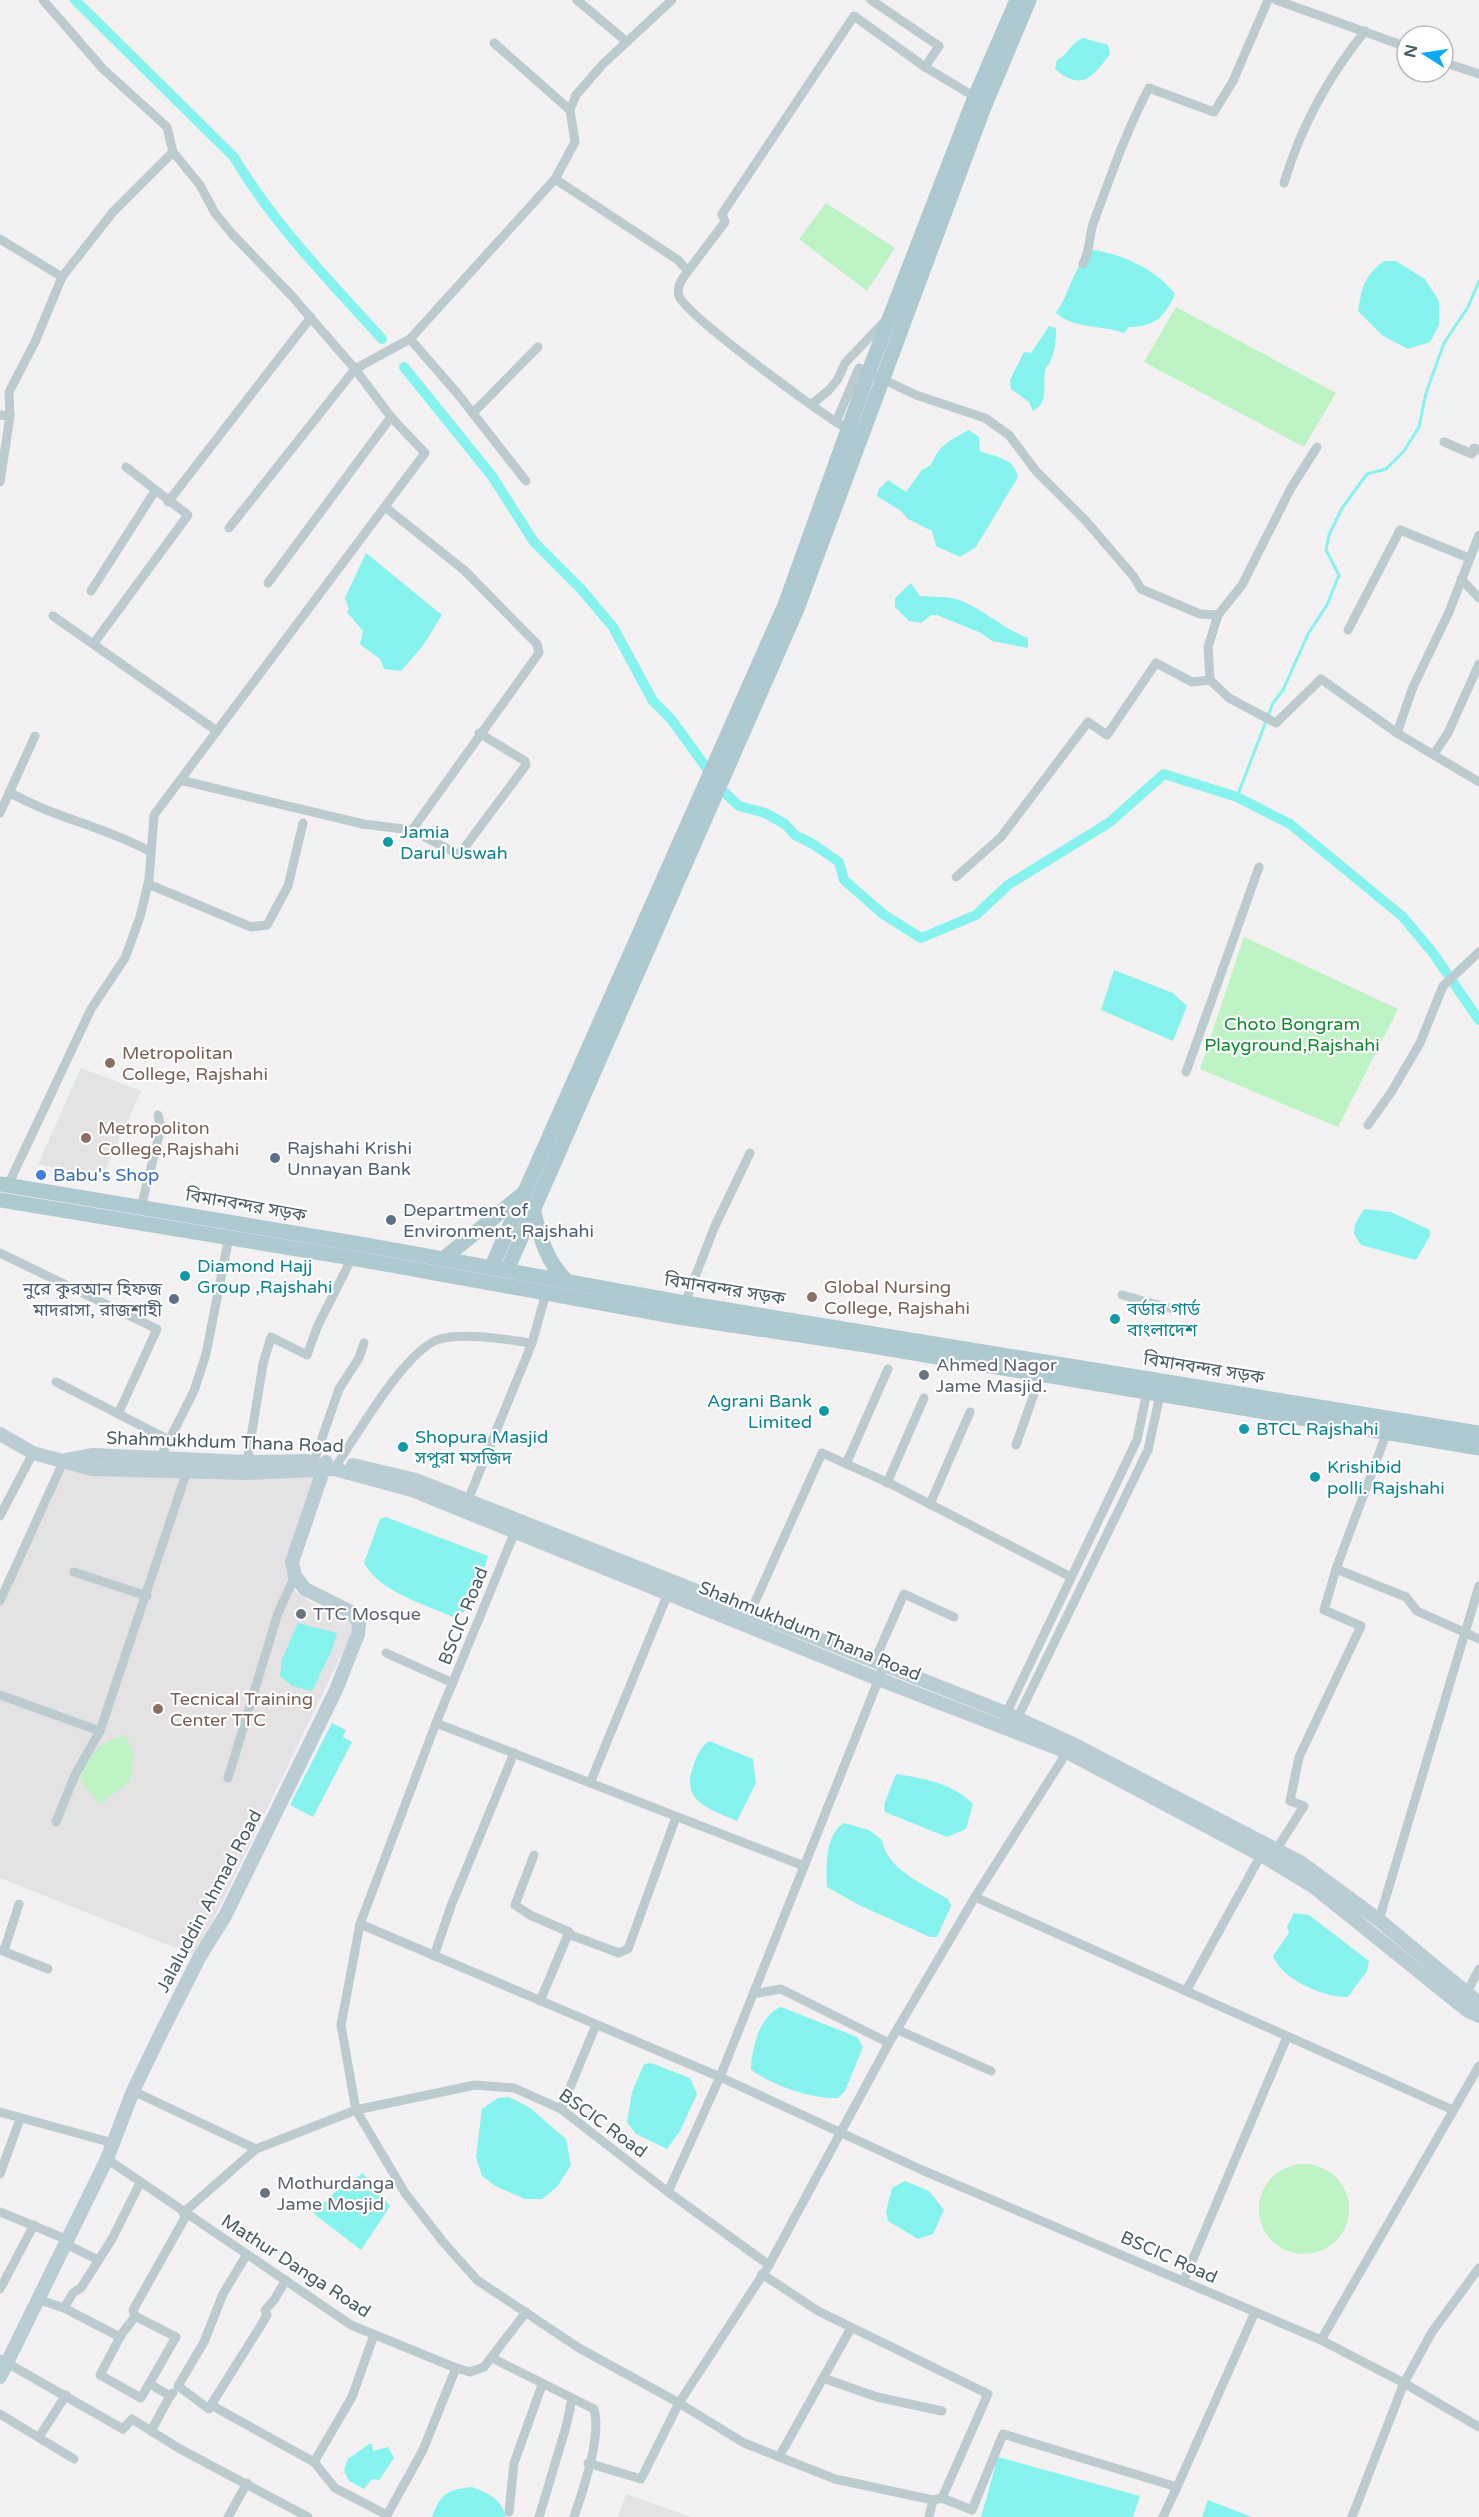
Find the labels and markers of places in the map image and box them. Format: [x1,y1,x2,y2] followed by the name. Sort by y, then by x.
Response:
[400,821,508,864] place label: Jamia Darul Uswah
[381,835,395,849] marker: Jamia Darul Uswah
[122,1042,268,1085] place label: Metropolitan College, Rajshahi
[103,1056,117,1070] marker: Metropolitan College, Rajshahi
[98,1117,239,1160] place label: Metropoliton College,Rajshahi
[79,1131,93,1145] marker: Metropoliton College,Rajshahi
[287,1137,412,1180] place label: Rajshahi Krishi Unnayan Bank
[268,1151,282,1165] marker: Rajshahi Krishi Unnayan Bank
[53,1164,159,1186] place label: Babu's Shop
[34,1168,48,1182] marker: Babu's Shop
[403,1199,594,1242] place label: Department of Environment, Rajshahi
[384,1213,398,1227] marker: Department of Environment, Rajshahi
[197,1255,333,1298] place label: Diamond Hajj Group ,Rajshahi
[178,1269,192,1283] marker: Diamond Hajj Group ,Rajshahi
[824,1276,970,1319] place label: Global Nursing College, Rajshahi
[22,1278,162,1321] place label: নুরে কুরআন হিফজ মাদরাসা, রাজশাহী
[805,1290,819,1304] marker: Global Nursing College, Rajshahi
[167,1292,181,1306] marker: নুরে কুরআন হিফজ মাদরাসা, রাজশাহী
[1126,1298,1200,1341] place label: বর্ডার গার্ড বাংলাদেশ
[1108,1312,1122,1326] marker: বর্ডার গার্ড বাংলাদেশ
[936,1354,1057,1397] place label: Ahmed Nagor Jame Masjid.
[917,1368,931,1382] marker: Ahmed Nagor Jame Masjid.
[707,1390,812,1433] place label: Agrani Bank Limited
[817,1404,831,1418] marker: Agrani Bank Limited
[1256,1418,1378,1440] place label: BTCL Rajshahi
[1237,1422,1251,1436] marker: BTCL Rajshahi
[414,1426,548,1469] place label: Shopura Masjid সপুরা মসজিদ
[396,1440,410,1454] marker: Shopura Masjid সপুরা মসজিদ
[1327,1456,1445,1499] place label: Krishibid polli. Rajshahi
[1308,1470,1322,1484] marker: Krishibid polli. Rajshahi
[313,1603,421,1625] place label: TTC Mosque
[294,1607,308,1621] marker: TTC Mosque
[170,1688,313,1731] place label: Tecnical Training Center TTC
[151,1702,165,1716] marker: Tecnical Training Center TTC
[277,2172,394,2215] place label: Mothurdanga Jame Mosjid
[258,2186,272,2200] marker: Mothurdanga Jame Mosjid

